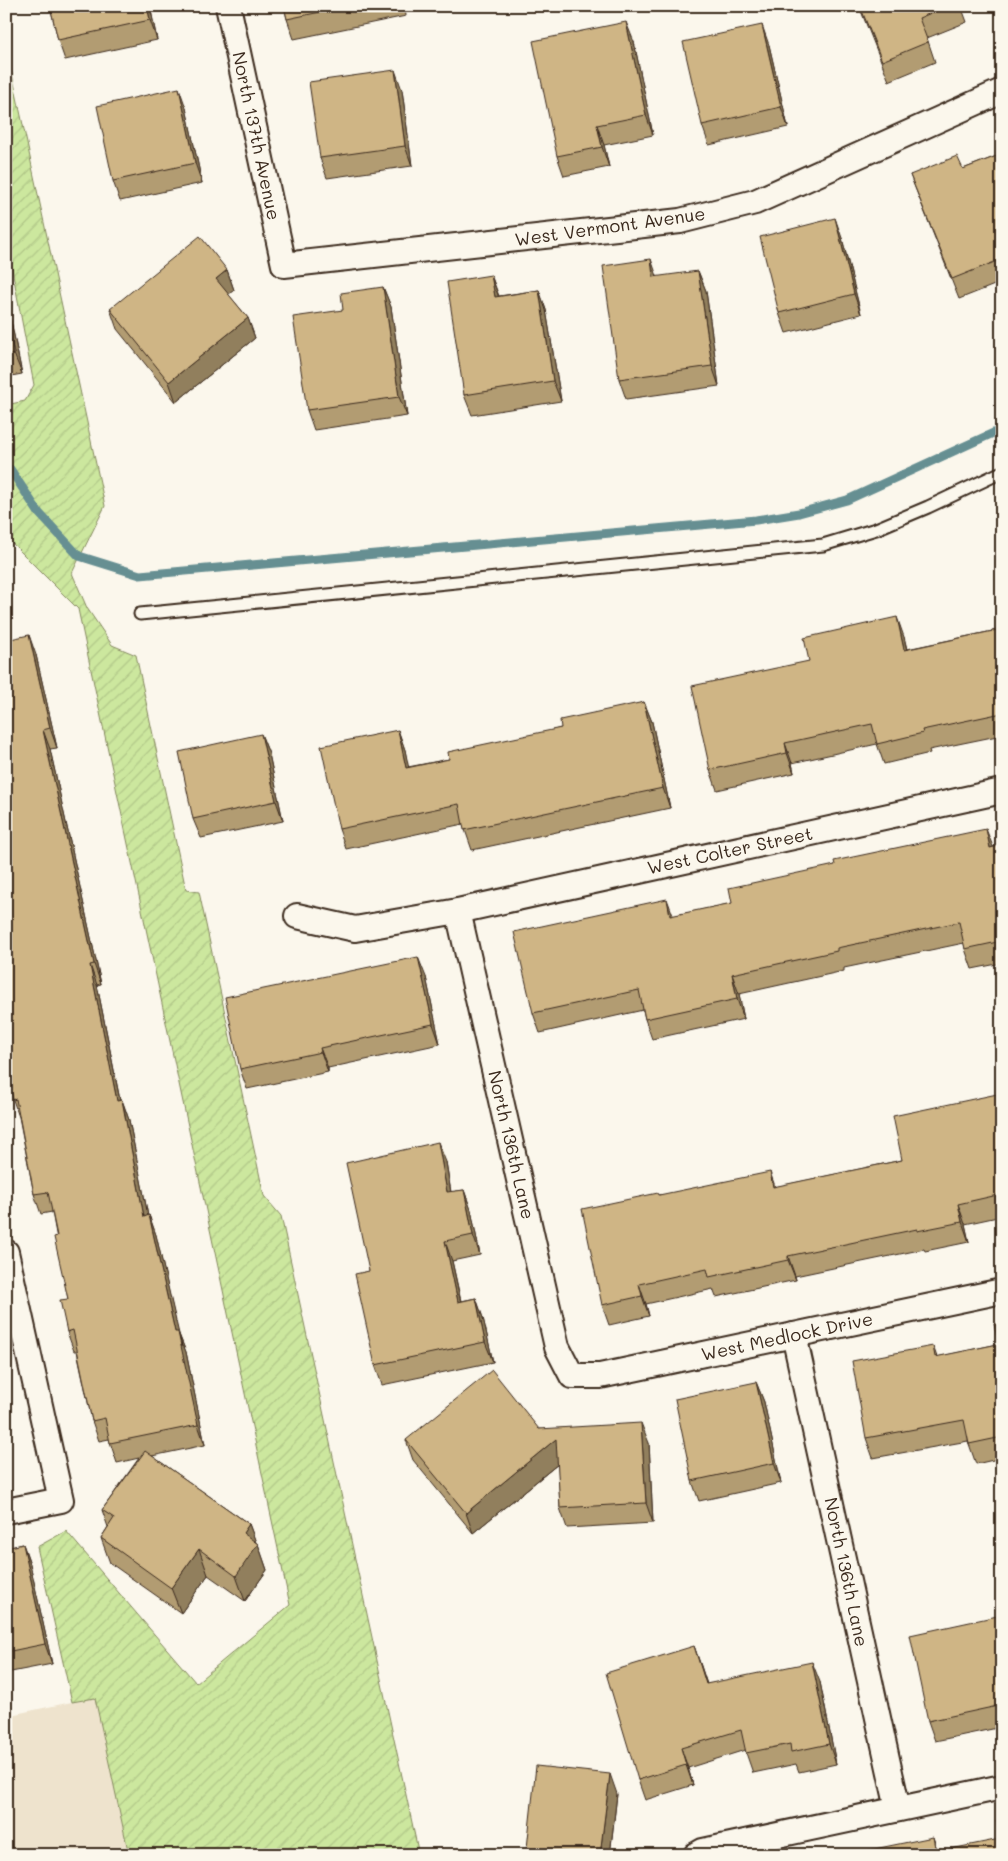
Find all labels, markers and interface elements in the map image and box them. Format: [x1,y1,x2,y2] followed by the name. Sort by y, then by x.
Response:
[227,49,287,222] street label: North 137th Avenue
[513,201,707,251] street label: West Vermont Avenue
[645,821,815,879] street label: West Colter Street
[483,1068,541,1221] street label: North 136th Lane
[699,1306,875,1366] street label: West Medlock Drive
[819,1495,875,1649] street label: North 136th Lane

